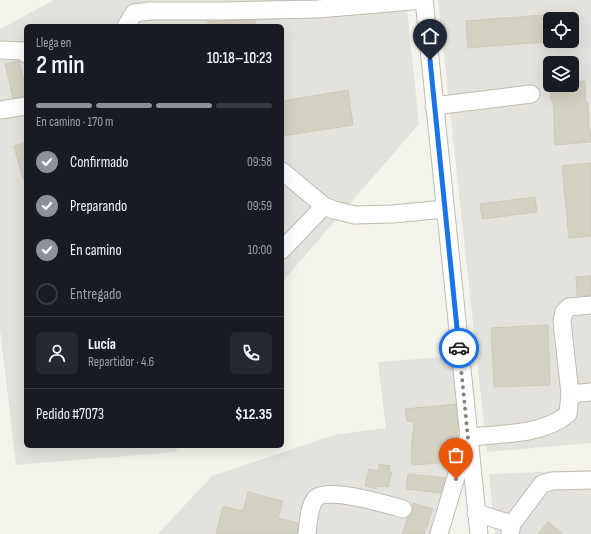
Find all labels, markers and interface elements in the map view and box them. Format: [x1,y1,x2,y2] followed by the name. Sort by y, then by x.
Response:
[543,12,579,92] map controls
[543,12,579,48] button: locate
[413,19,447,60] pin
[419,25,441,47] icon: home
[36,35,71,51] text: Llega en
[207,49,272,68] text: 10:18–10:23
[36,50,85,81] text: 2 min
[543,56,579,92] button: layers
[36,114,113,130] text: En camino · 170 m
[36,151,58,173] icon: check
[70,153,129,172] text: Confirmado
[247,154,272,170] text: 09:58
[36,195,58,217] icon: check
[70,197,127,216] text: Preparando
[247,198,272,214] text: 09:59
[36,239,58,261] icon: check
[70,241,122,260] text: En camino
[248,242,272,258] text: 10:00
[70,285,121,304] text: Entregado
[439,328,479,368] courier
[36,332,78,374] button: person
[230,332,272,374] button: phone
[88,335,116,354] text: Lucía
[448,337,470,359] icon: car
[88,354,154,370] text: Repartidor · 4.6
[36,405,104,424] text: Pedido #7073
[235,405,272,424] text: $12.35
[439,438,473,479] pin
[445,444,467,466] icon: bag

